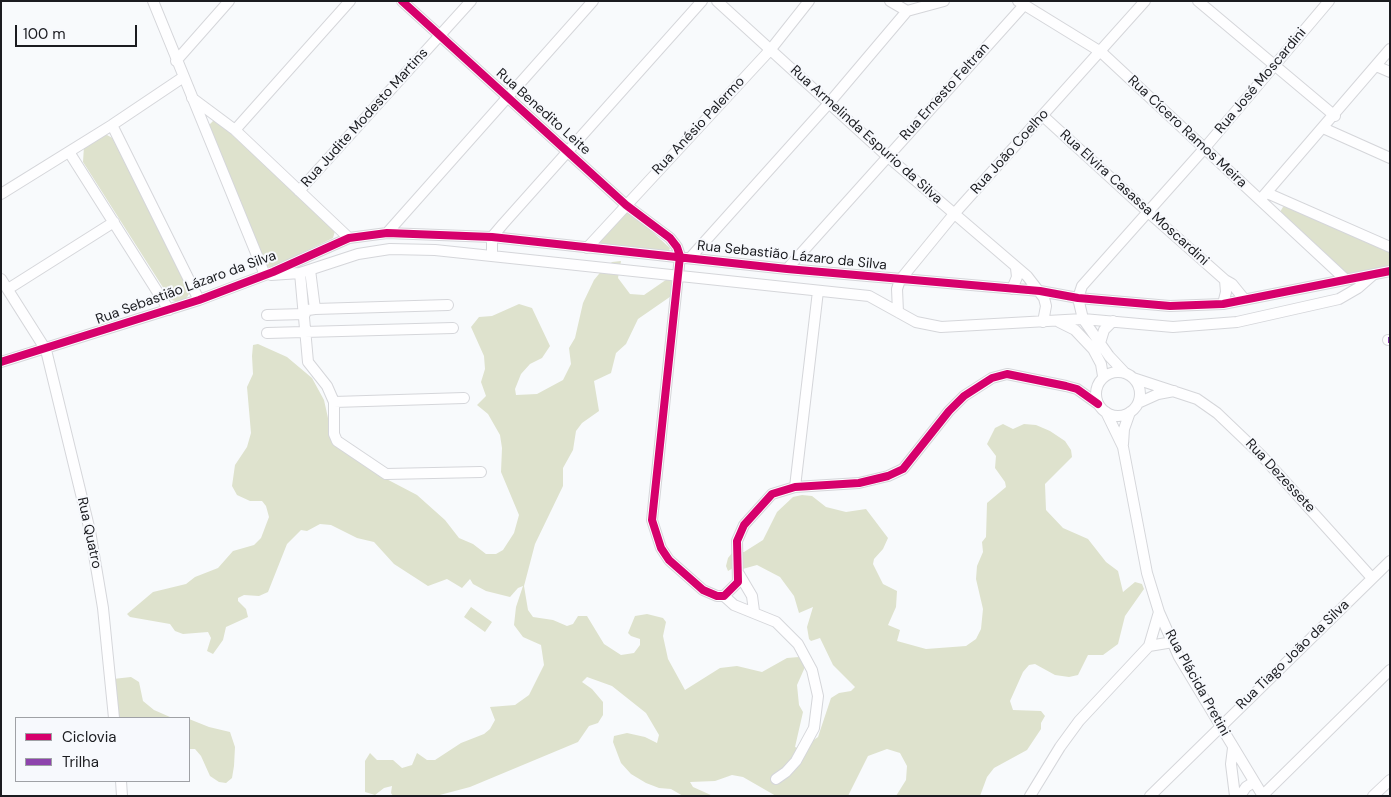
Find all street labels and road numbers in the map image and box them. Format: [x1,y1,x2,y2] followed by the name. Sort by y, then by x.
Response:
[1212,25,1310,137] street label: Rua José Moscardini
[897,40,993,144] street label: Rua Ernesto Feltran
[298,45,432,191] street label: Rua Judite Modesto Martins
[786,62,946,208] street label: Rua Armelinda Espurio da Silva
[492,65,594,159] street label: Rua Benedito Leite
[1124,72,1250,192] street label: Rua Cícero Ramos Meira
[649,74,749,178] street label: Rua Anésio Palermo
[967,106,1053,198] street label: Rua João Coelho
[1056,127,1212,269] street label: Rua Elvira Casassa Moscardini
[696,238,888,274] street label: Rua Sebastião Lázaro da Silva
[94,248,278,328] street label: Rua Sebastião Lázaro da Silva
[1242,436,1318,516] street label: Rua Dezessete
[73,496,105,570] street label: Rua Quatro
[1233,597,1353,713] street label: Rua Tiago João da Silva
[1161,627,1233,739] street label: Rua Plácida Pretini

